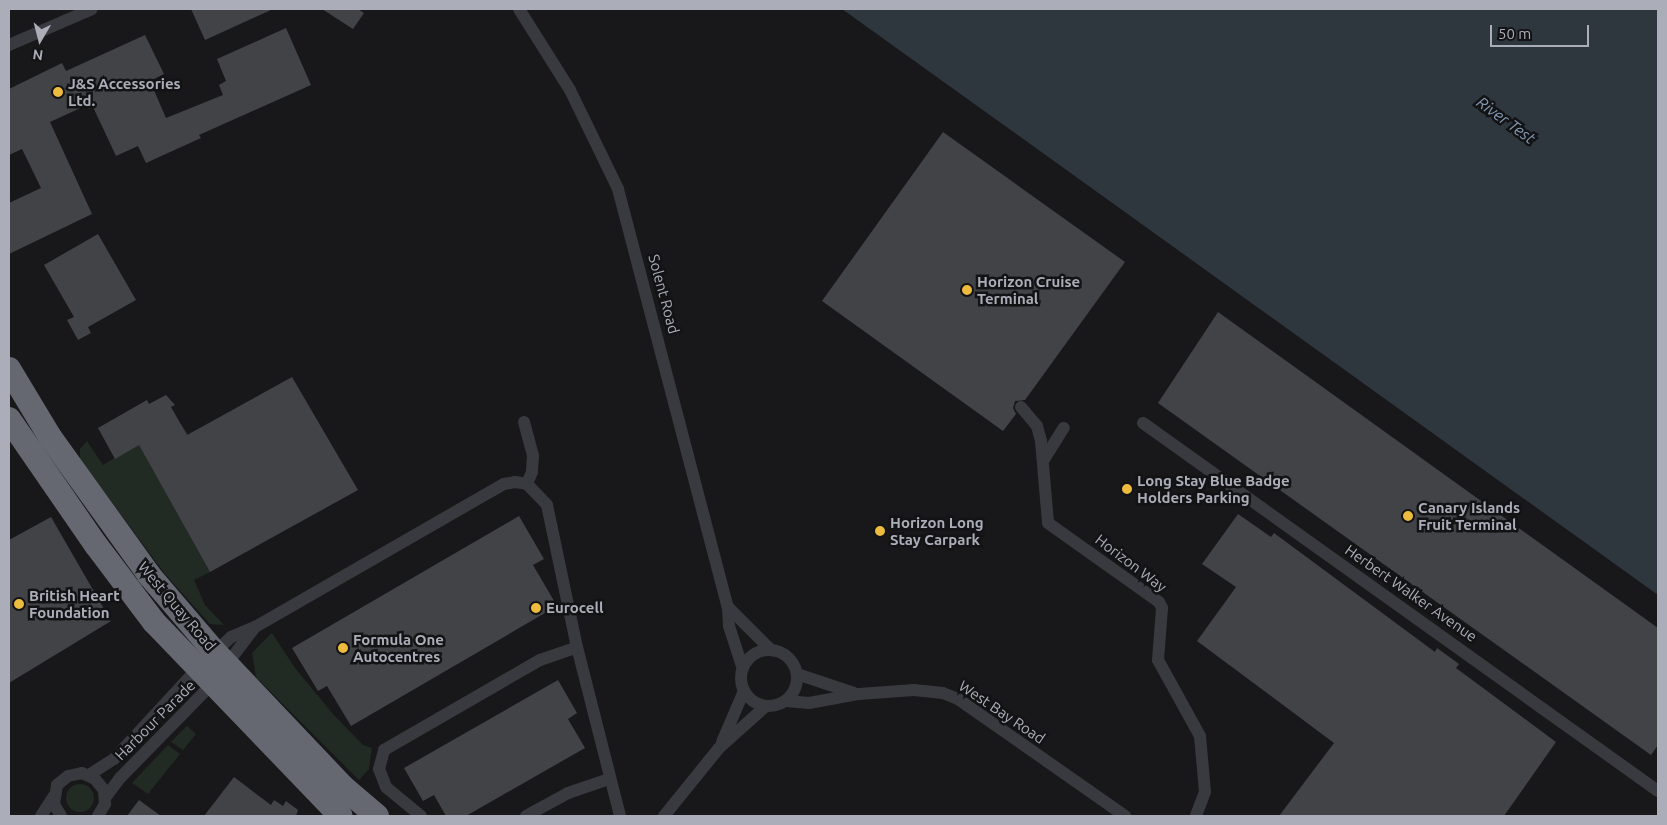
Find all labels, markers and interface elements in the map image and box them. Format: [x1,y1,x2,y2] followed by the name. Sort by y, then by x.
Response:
[15,15,65,65] north arrow
[1492,15,1591,47] scale bar
[1498,25,1531,42] text: 50 m
[32,46,44,64] text: N
[68,74,181,109] place label: J&S Accessories Ltd.
[52,86,64,98] marker: J&S Accessories Ltd.
[1473,92,1539,148] water label: River Test
[645,252,683,336] street label: Solent Road
[977,272,1080,307] place label: Horizon Cruise Terminal
[961,284,973,296] marker: Horizon Cruise Terminal
[1137,471,1290,506] place label: Long Stay Blue Badge Holders Parking
[1121,483,1133,495] marker: Long Stay Blue Badge Holders Parking
[1418,498,1520,533] place label: Canary Islands Fruit Terminal
[1402,510,1414,522] marker: Canary Islands Fruit Terminal
[890,513,984,548] place label: Horizon Long Stay Carpark
[874,525,886,537] marker: Horizon Long Stay Carpark
[1092,530,1170,596] street label: Horizon Way
[1342,541,1480,645] street label: Herbert Walker Avenue
[134,558,220,654] street label: West Quay Road
[29,586,120,621] place label: British Heart Foundation
[13,598,25,610] marker: British Heart Foundation
[546,599,604,617] place label: Eurocell
[530,602,542,614] marker: Eurocell
[353,630,444,665] place label: Formula One Autocentres
[337,642,349,654] marker: Formula One Autocentres
[111,676,199,764] street label: Harbour Parade
[955,677,1049,747] street label: West Bay Road

